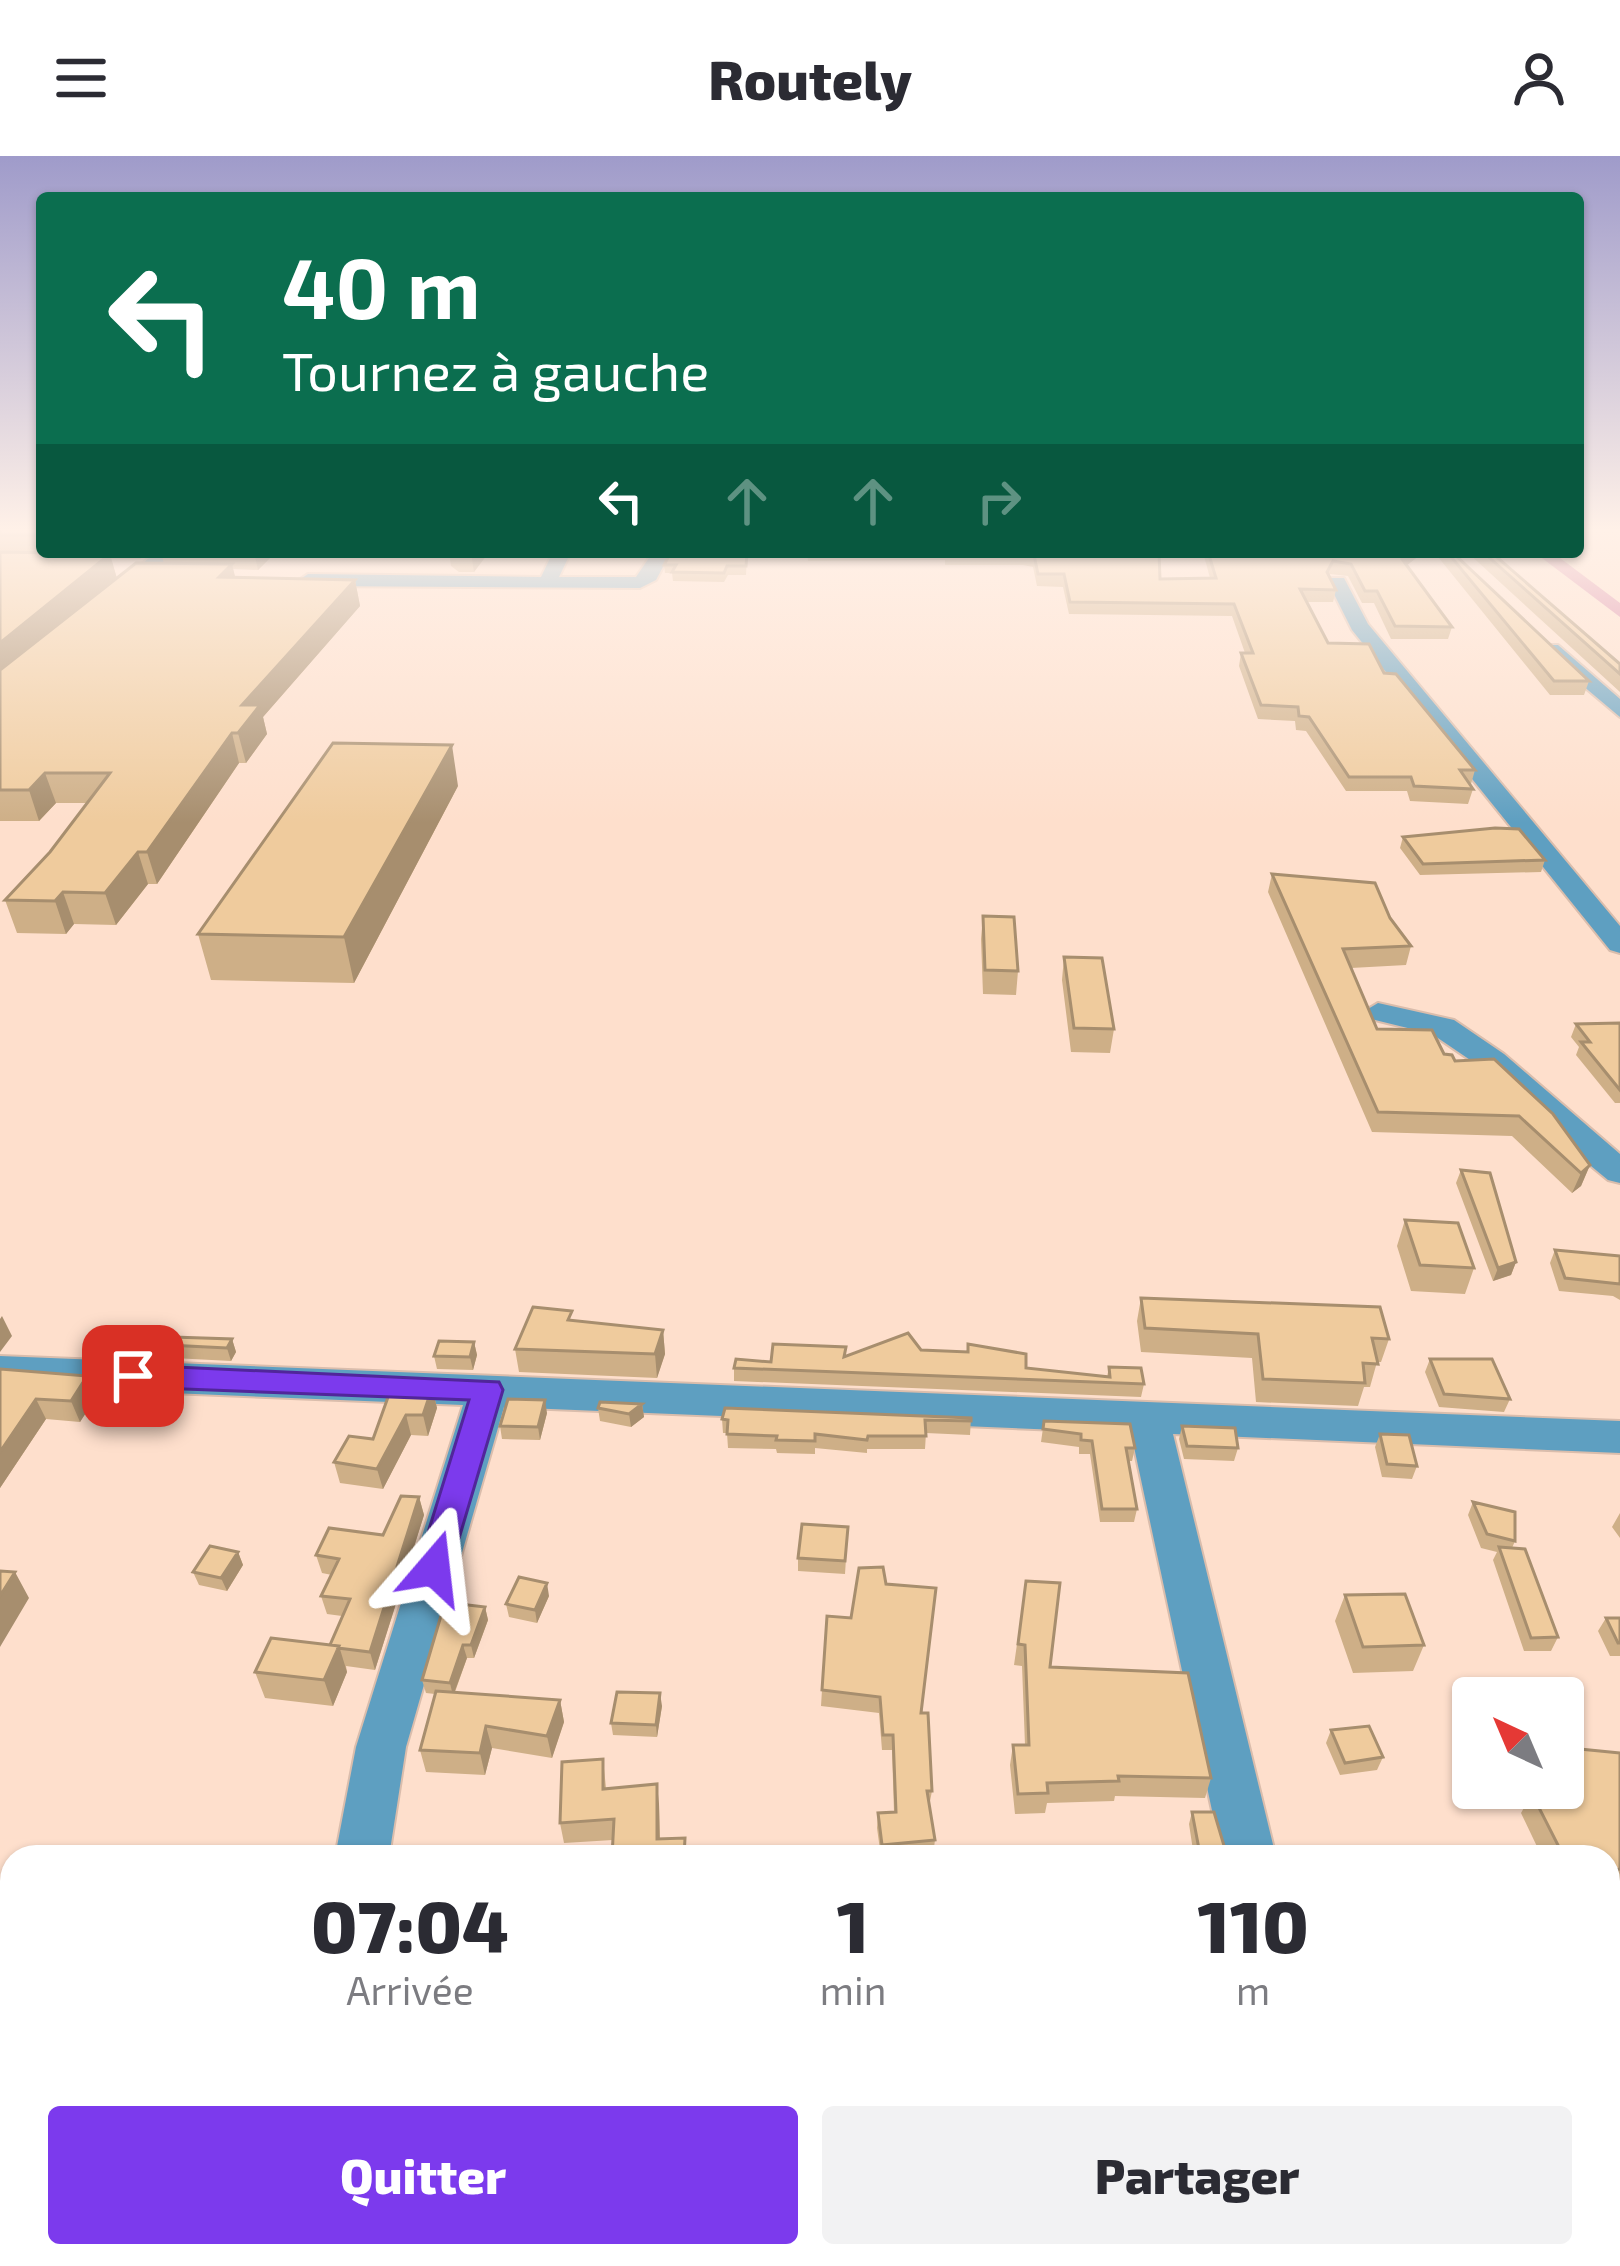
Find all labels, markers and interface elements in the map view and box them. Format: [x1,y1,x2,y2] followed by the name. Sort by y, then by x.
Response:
[48,45,114,111] icon: menu
[1506,45,1572,111] icon: person
[708,46,912,111] text: Routely
[282,235,481,336] text: 40 m
[84,240,240,396] icon: left
[282,337,709,402] text: Tournez à gauche
[588,468,654,534] icon: left
[714,468,780,534] icon: ahead
[840,468,906,534] icon: ahead
[966,468,1032,534] icon: right
[82,1325,184,1427] pin
[100,1343,166,1409] icon: arrive
[371,1505,497,1631] position arrow
[1452,1677,1584,1809] north arrow
[1452,1677,1584,1809] map controls
[311,1881,509,1967] text: 07:04
[837,1881,869,1967] text: 1
[1197,1881,1309,1967] text: 110
[346,1966,474,2013] text: Arrivée
[820,1966,886,2013] text: min
[1236,1966,1270,2013] text: m
[48,2106,798,2244] button: Quitter
[822,2106,1572,2244] button: Partager

